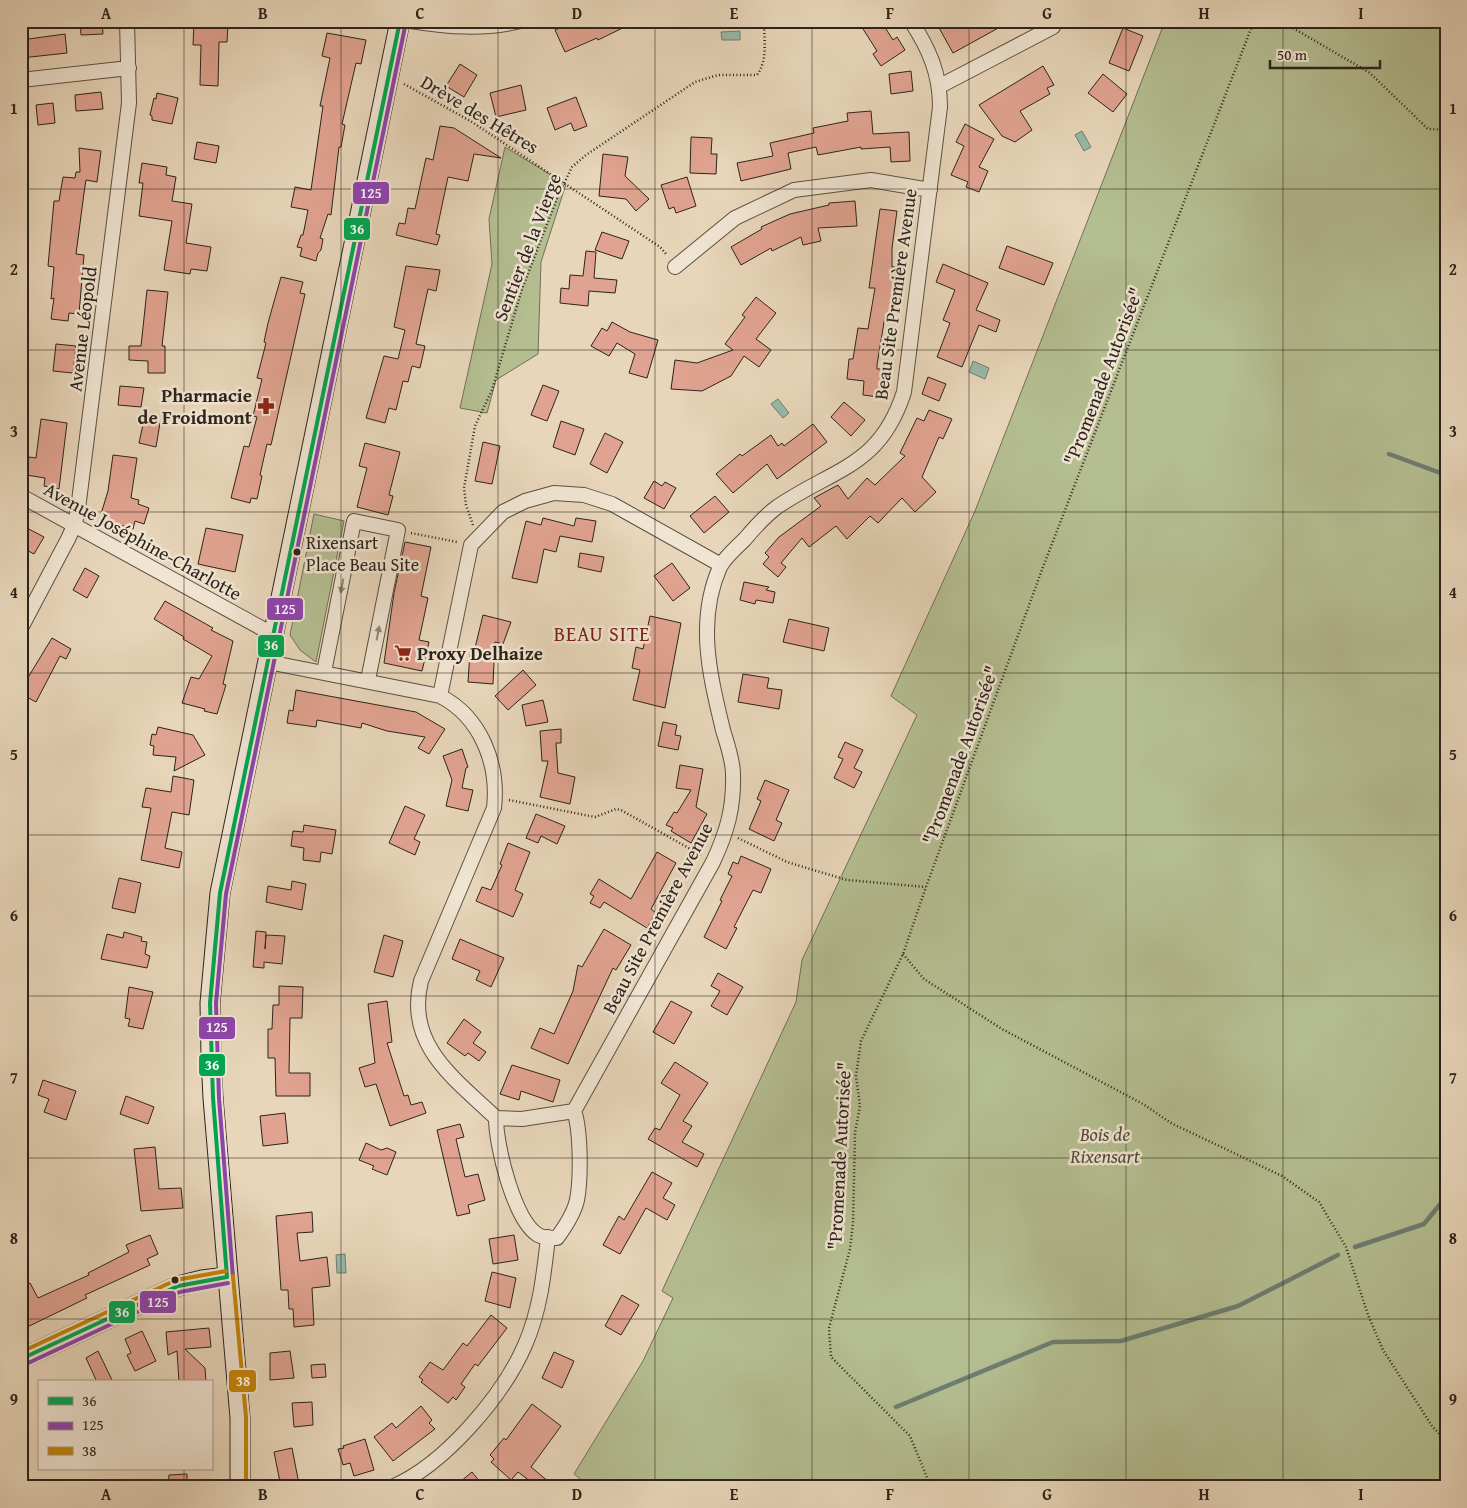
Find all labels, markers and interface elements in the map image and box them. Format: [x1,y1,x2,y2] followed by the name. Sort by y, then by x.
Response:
[101,1,112,25] text: A
[258,1,268,25] text: B
[415,1,425,25] text: C
[572,1,582,25] text: D
[730,1,739,25] text: E
[886,1,894,25] text: F
[1042,1,1052,25] text: G
[1198,1,1210,25] text: H
[1358,1,1364,25] text: I
[1270,38,1380,70] scale bar
[1277,44,1308,65] text: 50 m
[416,68,544,160] street label: Drève des Hêtres
[10,96,18,120] text: 1
[1449,96,1457,120] text: 1
[486,169,568,325] street label: Sentier de la Vierge
[352,181,390,205] line badge: 125
[360,183,382,203] text: 125
[866,187,924,401] street label: Beau Site Première Avenue
[343,217,371,241] line badge: 36
[350,219,364,239] text: 36
[10,257,18,281] text: 2
[1449,257,1457,281] text: 2
[60,264,104,393] street label: Avenue Léopold
[1056,283,1150,469] street label: "Promenade Autorisée"
[138,381,253,431] place label: Pharmacie de Froidmont
[256,396,276,416] pharmacy icon: Pharmacie de Froidmont
[10,419,18,443] text: 3
[1449,419,1457,443] text: 3
[39,475,247,607] street label: Avenue Joséphine-Charlotte
[306,529,419,578] place label: Rixensart Place Beau Site
[292,547,302,557] marker: Rixensart Place Beau Site
[337,578,345,594] one-way arrow
[10,580,18,604] text: 4
[1449,580,1457,604] text: 4
[266,597,304,621] line badge: 125
[274,599,296,619] text: 125
[554,619,650,648] district label: BEAU SITE
[374,624,382,640] one-way arrow
[257,634,285,658] line badge: 36
[264,635,278,655] text: 36
[417,639,543,667] place label: Proxy Delhaize
[393,643,413,663] supermarket icon: Proxy Delhaize
[915,662,1005,848] street label: "Promenade Autorisée"
[10,742,18,766] text: 5
[1449,742,1457,766] text: 5
[595,817,719,1019] street label: Beau Site Première Avenue
[10,903,18,927] text: 6
[1449,903,1457,927] text: 6
[198,1016,236,1040] line badge: 125
[206,1017,228,1037] text: 125
[198,1053,226,1077] line badge: 36
[205,1055,219,1075] text: 36
[820,1061,858,1251] street label: "Promenade Autorisée"
[10,1065,18,1089] text: 7
[1449,1065,1457,1089] text: 7
[1069,1120,1141,1170] park label: Bois de Rixensart
[10,1226,18,1250] text: 8
[1449,1226,1457,1250] text: 8
[170,1275,180,1285] unlabelled marker
[139,1290,177,1314] line badge: 125
[147,1292,169,1312] text: 125
[108,1300,136,1324] line badge: 36
[115,1302,129,1322] text: 36
[228,1369,257,1393] line badge: 38
[236,1371,250,1391] text: 38
[38,1380,212,1470] legend
[10,1387,18,1411] text: 9
[1449,1387,1457,1411] text: 9
[82,1390,96,1411] text: 36
[82,1414,104,1435] text: 125
[82,1440,96,1461] text: 38
[101,1482,112,1506] text: A
[258,1482,268,1506] text: B
[415,1482,425,1506] text: C
[572,1482,582,1506] text: D
[730,1482,739,1506] text: E
[886,1482,894,1506] text: F
[1042,1482,1052,1506] text: G
[1198,1482,1210,1506] text: H
[1358,1482,1364,1506] text: I

